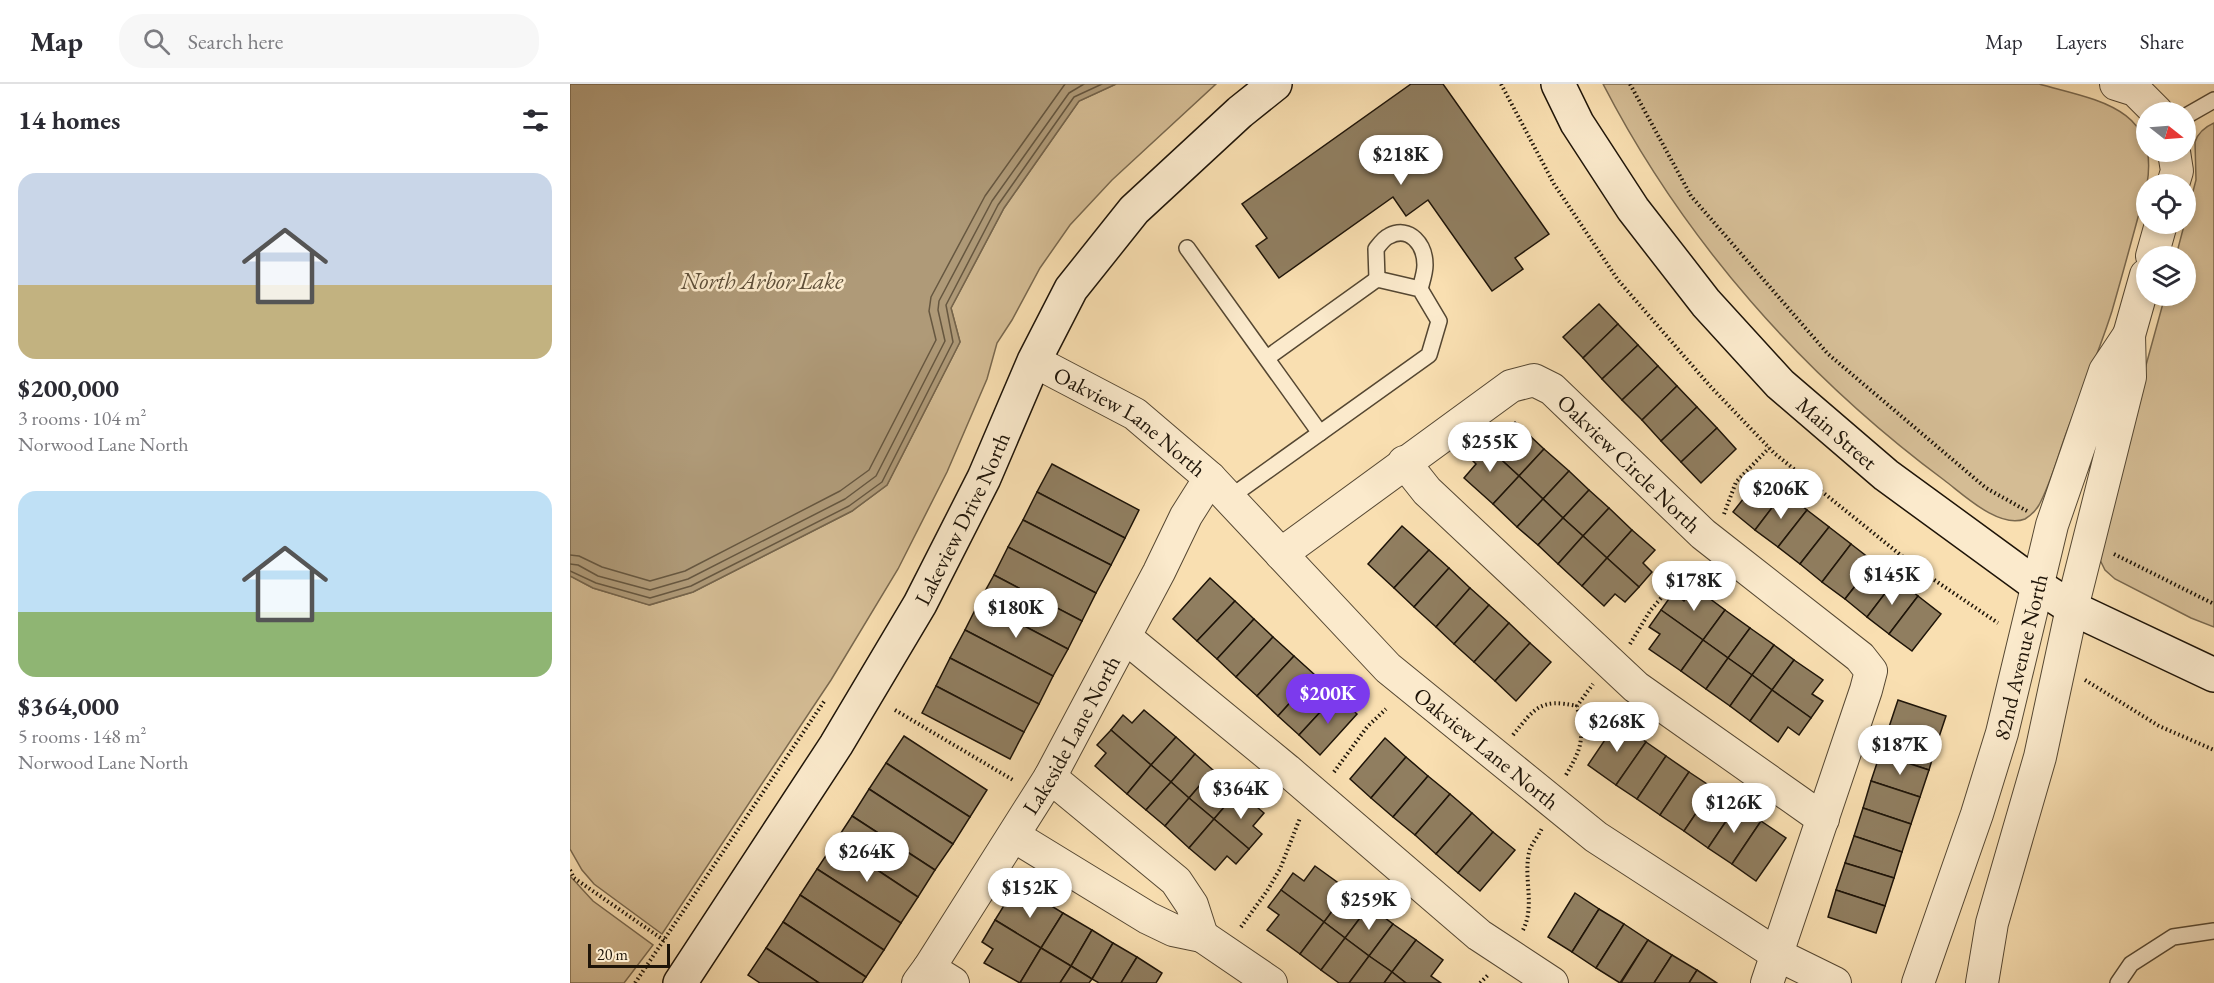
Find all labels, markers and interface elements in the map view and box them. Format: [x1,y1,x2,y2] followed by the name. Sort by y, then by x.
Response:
[119,14,539,68] search box
[30,23,83,59] text: Map
[140,25,173,58] icon: search
[188,27,283,56] text: Search here
[1985,28,2023,55] text: Map
[2056,28,2107,55] text: Layers
[2140,28,2184,55] text: Share
[2136,102,2196,162] north arrow
[2136,102,2196,306] map controls
[18,103,120,137] text: 14 homes
[519,104,552,137] icon: filters
[1359,135,1443,186] pin: $218K
[1373,141,1429,167] text: $218K
[2136,174,2196,234] button: locate
[231,212,339,320] icon: home
[2136,246,2196,306] button: layers
[680,265,844,296] water label: North Arbor Lake
[1049,359,1213,483] street label: Oakview Lane North
[18,371,119,405] text: $200,000
[1551,388,1707,539] street label: Oakview Circle North
[1790,390,1884,476] street label: Main Street
[18,405,146,431] text: 3 rooms · 104 m²
[1448,422,1532,473] pin: $255K
[907,428,1016,610] street label: Lakeview Drive North
[1462,428,1518,454] text: $255K
[18,431,189,457] text: Norwood Lane North
[1739,469,1823,520] pin: $206K
[1753,475,1809,501] text: $206K
[231,530,339,638] icon: home
[1850,555,1934,606] pin: $145K
[1652,561,1736,612] pin: $178K
[1864,561,1920,587] text: $145K
[1666,567,1722,593] text: $178K
[1986,571,2054,744] street label: 82nd Avenue North
[974,588,1058,639] pin: $180K
[988,594,1044,620] text: $180K
[1016,650,1127,820] street label: Lakeside Lane North
[1286,674,1370,725] pin: $200K
[1300,680,1356,706] text: $200K
[1408,680,1565,816] street label: Oakview Lane North
[18,689,119,723] text: $364,000
[1575,702,1659,753] pin: $268K
[1589,708,1645,734] text: $268K
[18,723,146,749] text: 5 rooms · 148 m²
[1858,725,1942,776] pin: $187K
[1872,731,1928,757] text: $187K
[18,749,189,775] text: Norwood Lane North
[1199,769,1283,820] pin: $364K
[1213,775,1269,801] text: $364K
[1692,783,1776,834] pin: $126K
[1706,789,1762,815] text: $126K
[825,832,909,883] pin: $264K
[839,838,895,864] text: $264K
[988,868,1072,919] pin: $152K
[1002,874,1058,900] text: $152K
[1327,880,1411,931] pin: $259K
[1341,886,1397,912] text: $259K
[588,941,670,968] scale bar
[597,944,628,965] text: 20 m

